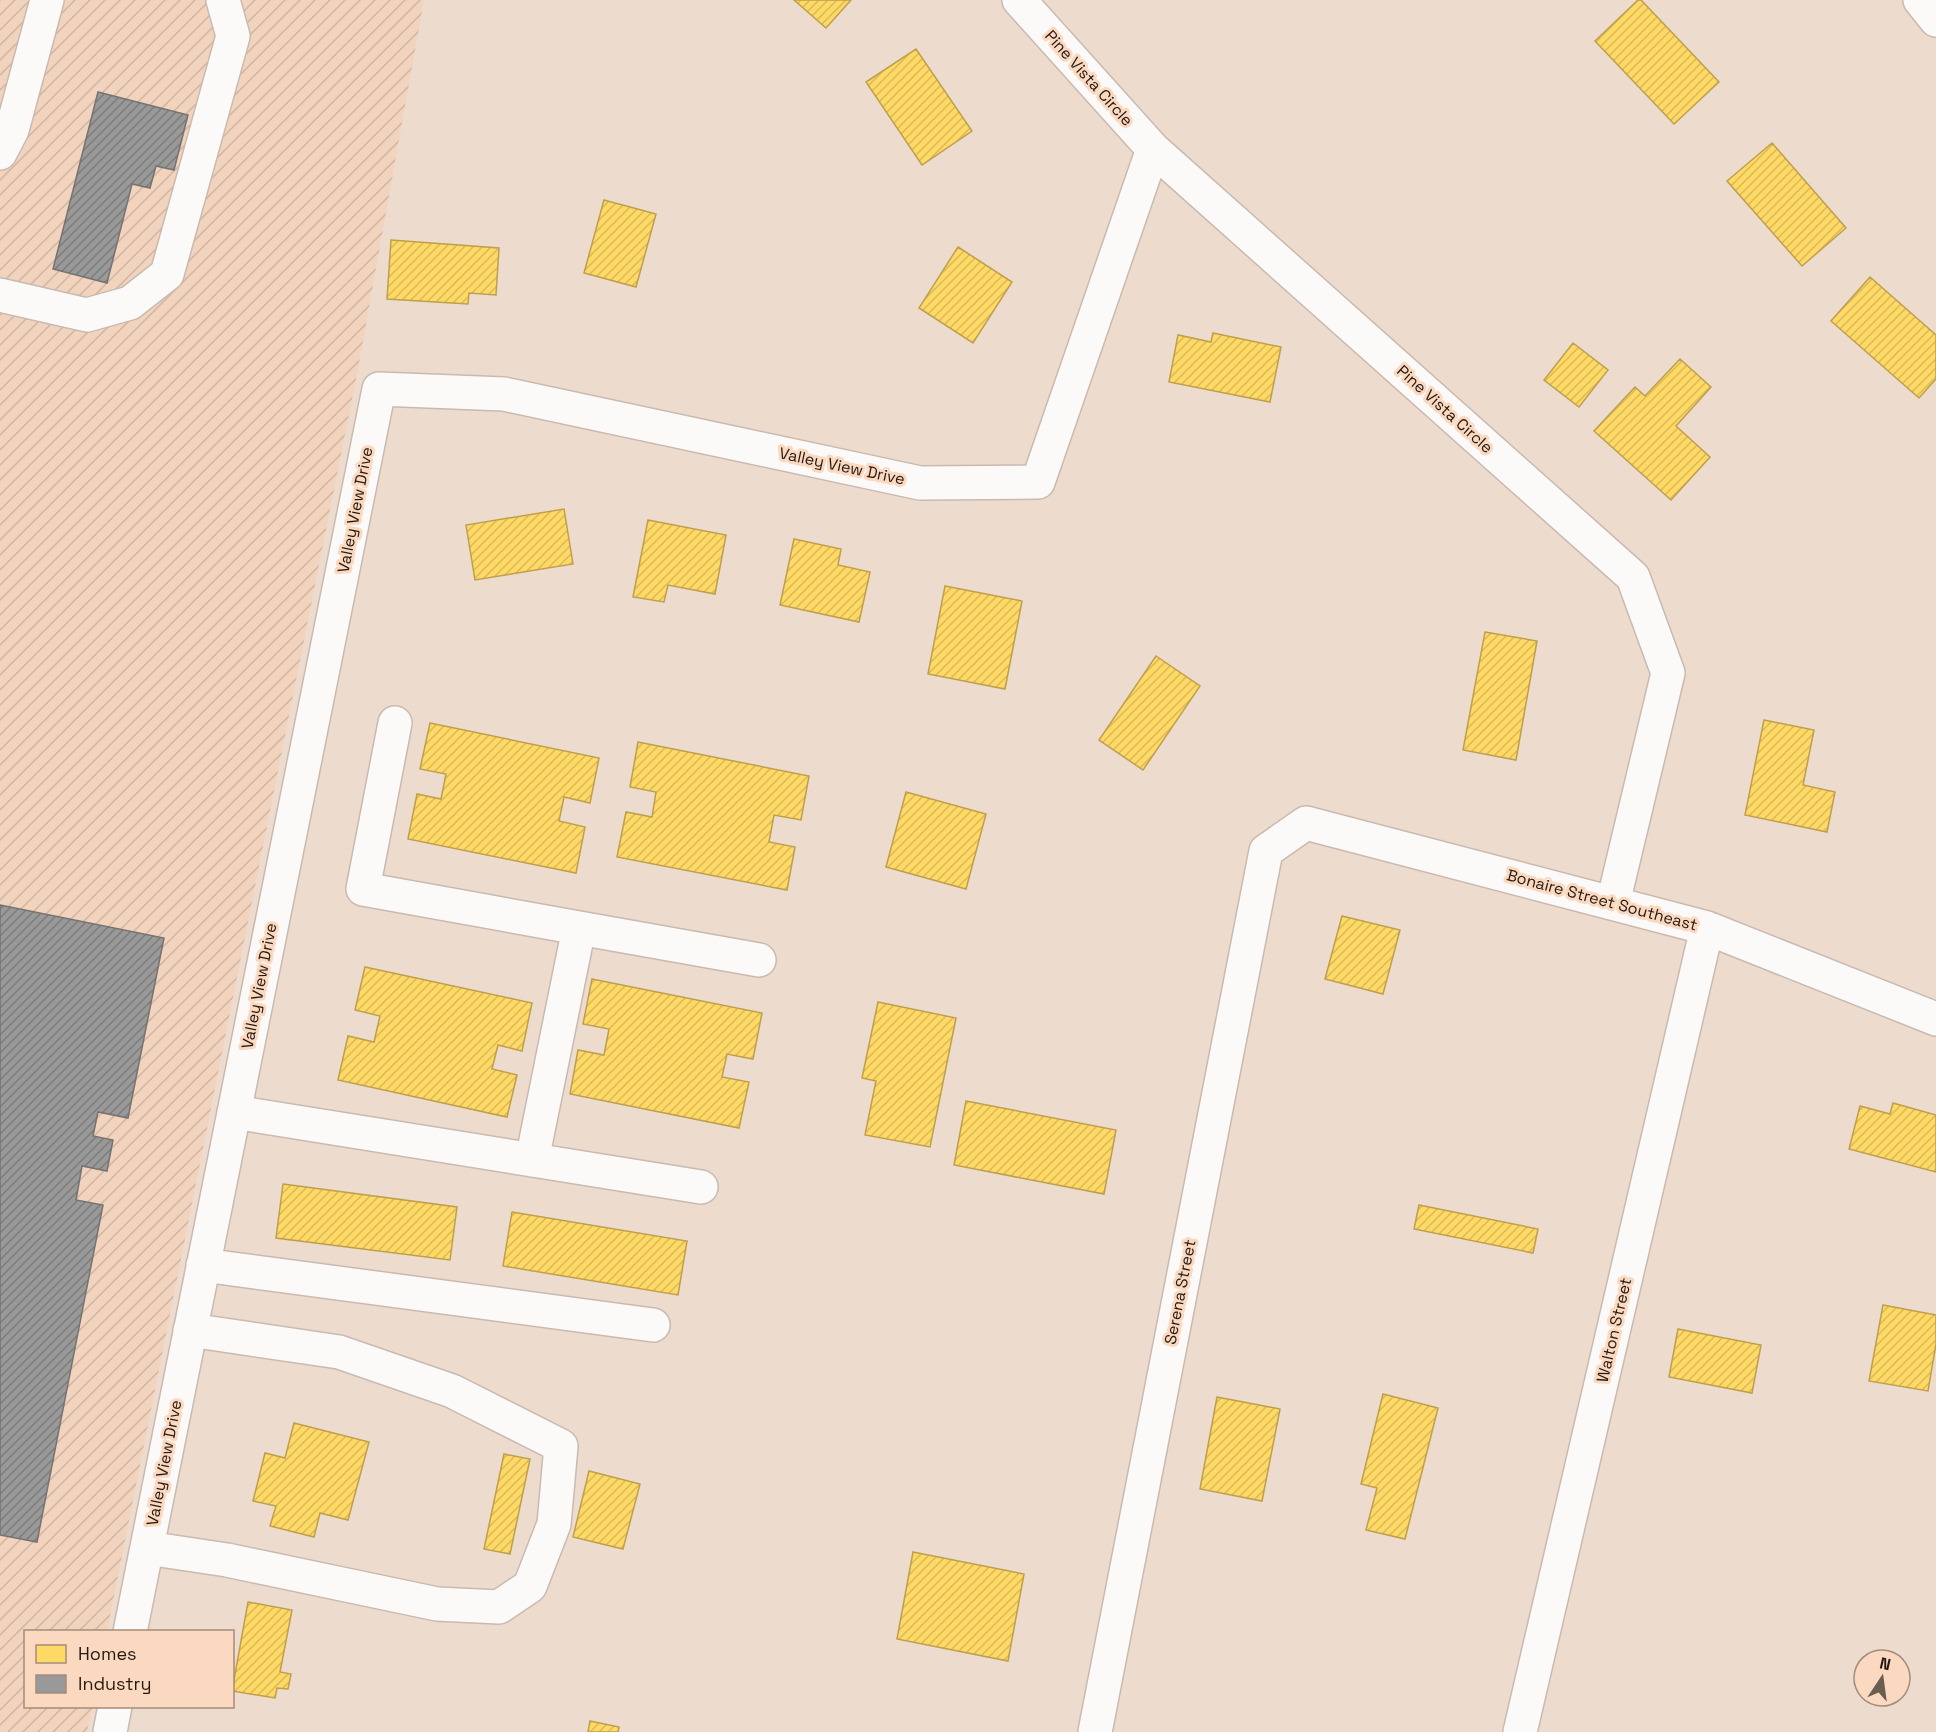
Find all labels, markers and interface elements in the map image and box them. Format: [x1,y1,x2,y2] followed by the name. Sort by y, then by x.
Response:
[1040,26,1138,130] street label: Pine Vista Circle
[1393,360,1497,458] street label: Pine Vista Circle
[777,442,907,490] street label: Valley View Drive
[332,445,378,575] street label: Valley View Drive
[1504,864,1700,936] street label: Bonaire Street Southeast
[236,921,282,1051] street label: Valley View Drive
[1160,1238,1200,1346] street label: Serena Street
[1592,1276,1636,1384] street label: Walton Street
[141,1398,187,1528] street label: Valley View Drive
[24,1630,234,1708] legend
[78,1642,137,1665] text: Homes
[1852,1648,1912,1708] north arrow
[1878,1652,1893,1675] text: N
[78,1672,151,1695] text: Industry

